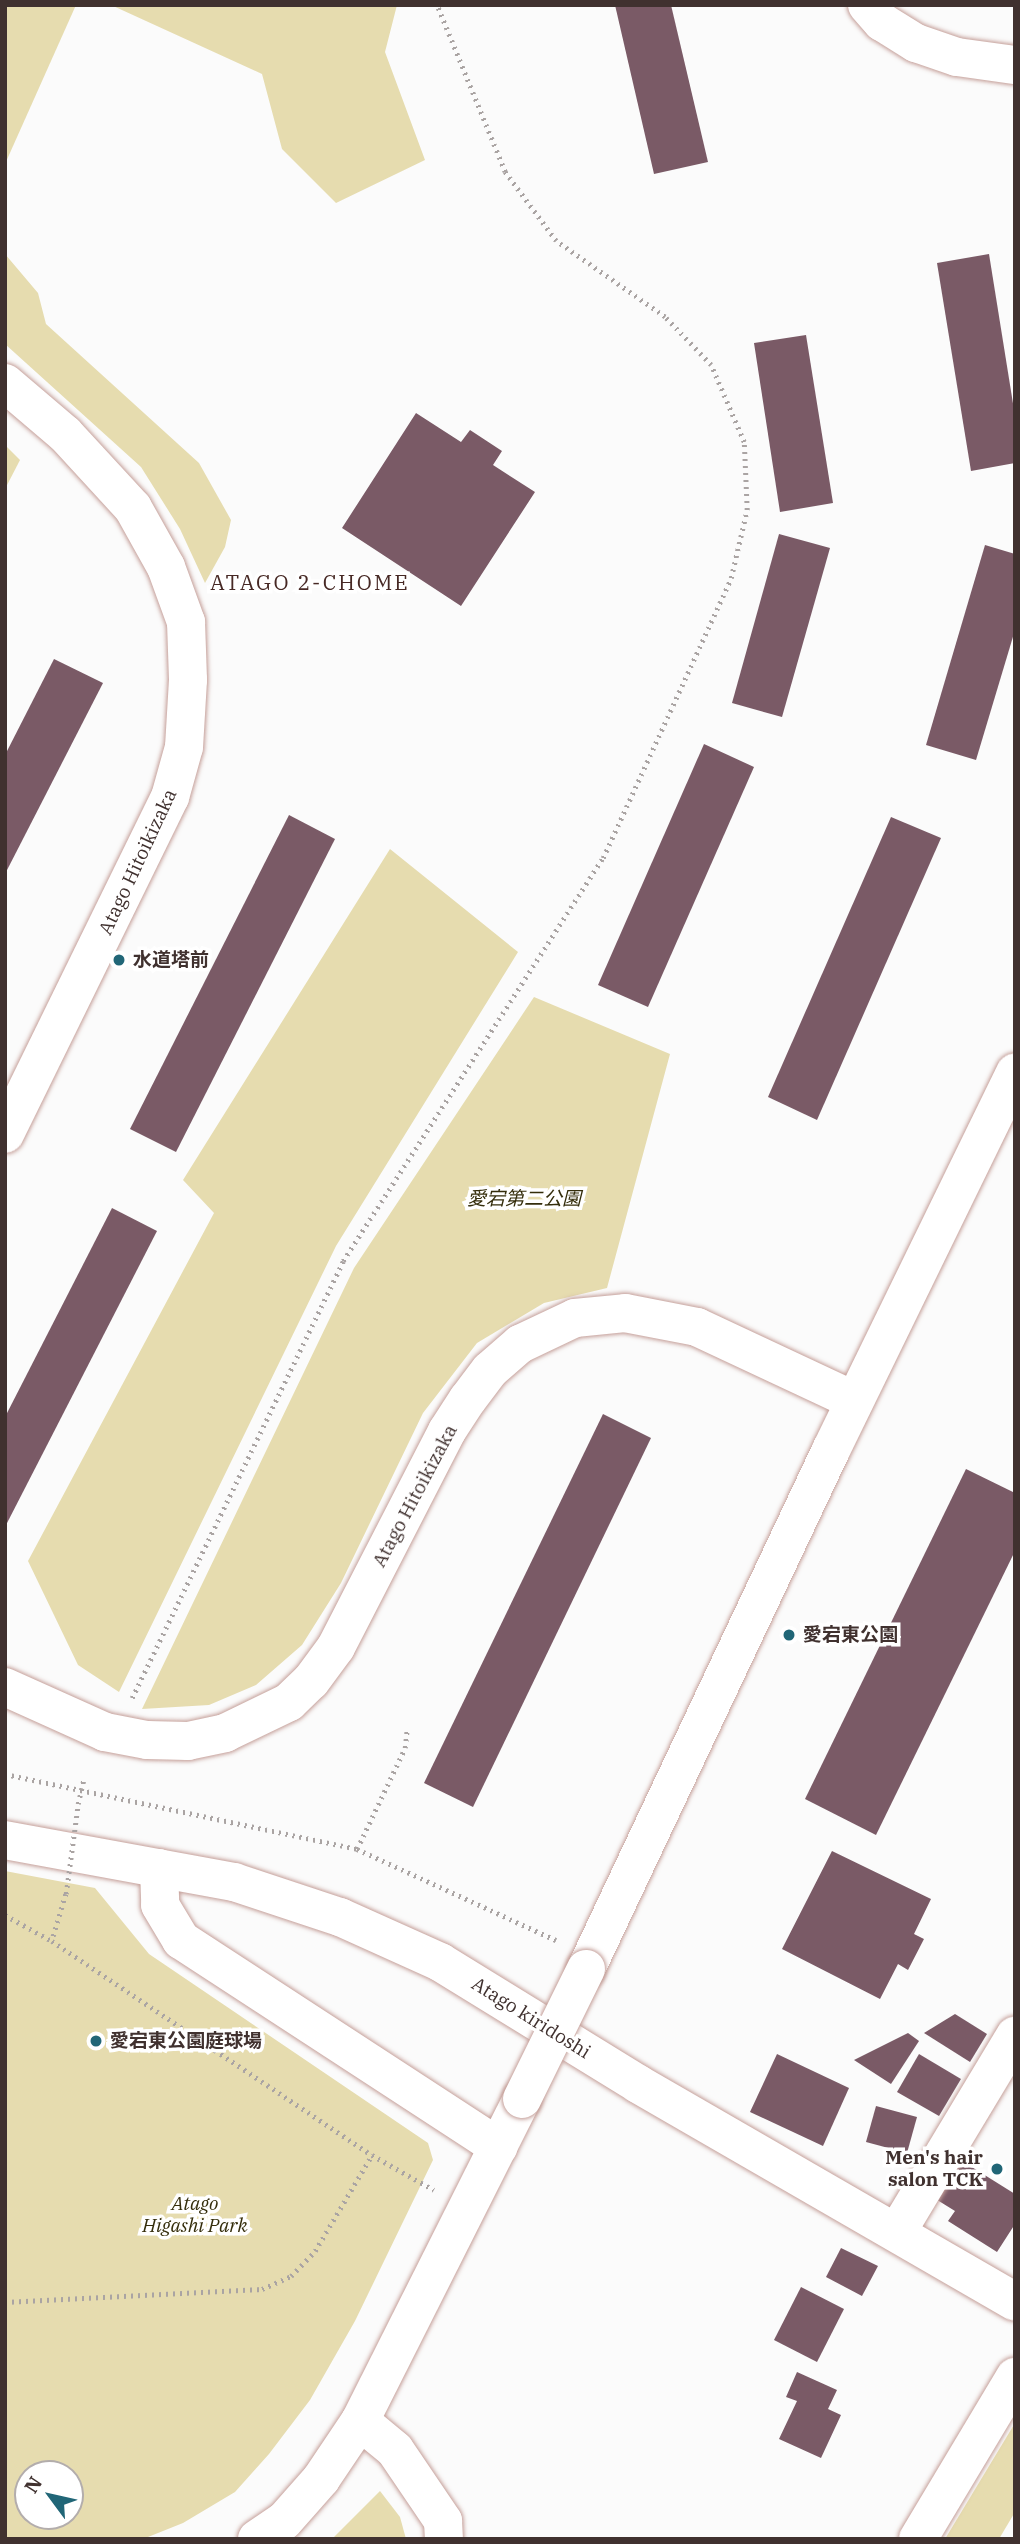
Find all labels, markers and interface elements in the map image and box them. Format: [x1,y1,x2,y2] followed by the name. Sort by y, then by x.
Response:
[212,569,408,595] district label: ATAGO 2-CHOME
[94,786,182,938] street label: Atago Hitoikizaka
[133,949,209,971] place label: 水道塔前
[111,952,127,968] marker: 水道塔前
[467,1188,581,1210] park label: 愛宕第二公園
[368,1421,462,1571] street label: Atago Hitoikizaka
[803,1624,898,1646] place label: 愛宕東公園
[781,1627,797,1643] marker: 愛宕東公園
[467,1972,595,2064] street label: Atago kiridoshi
[110,2030,262,2052] place label: 愛宕東公園庭球場
[88,2033,104,2049] marker: 愛宕東公園庭球場
[885,2147,983,2191] place label: Men's hair salon TCK
[989,2161,1005,2177] marker: Men's hair salon TCK
[142,2193,248,2237] park label: Atago Higashi Park
[14,2460,84,2530] north arrow
[19,2472,47,2497] text: N

